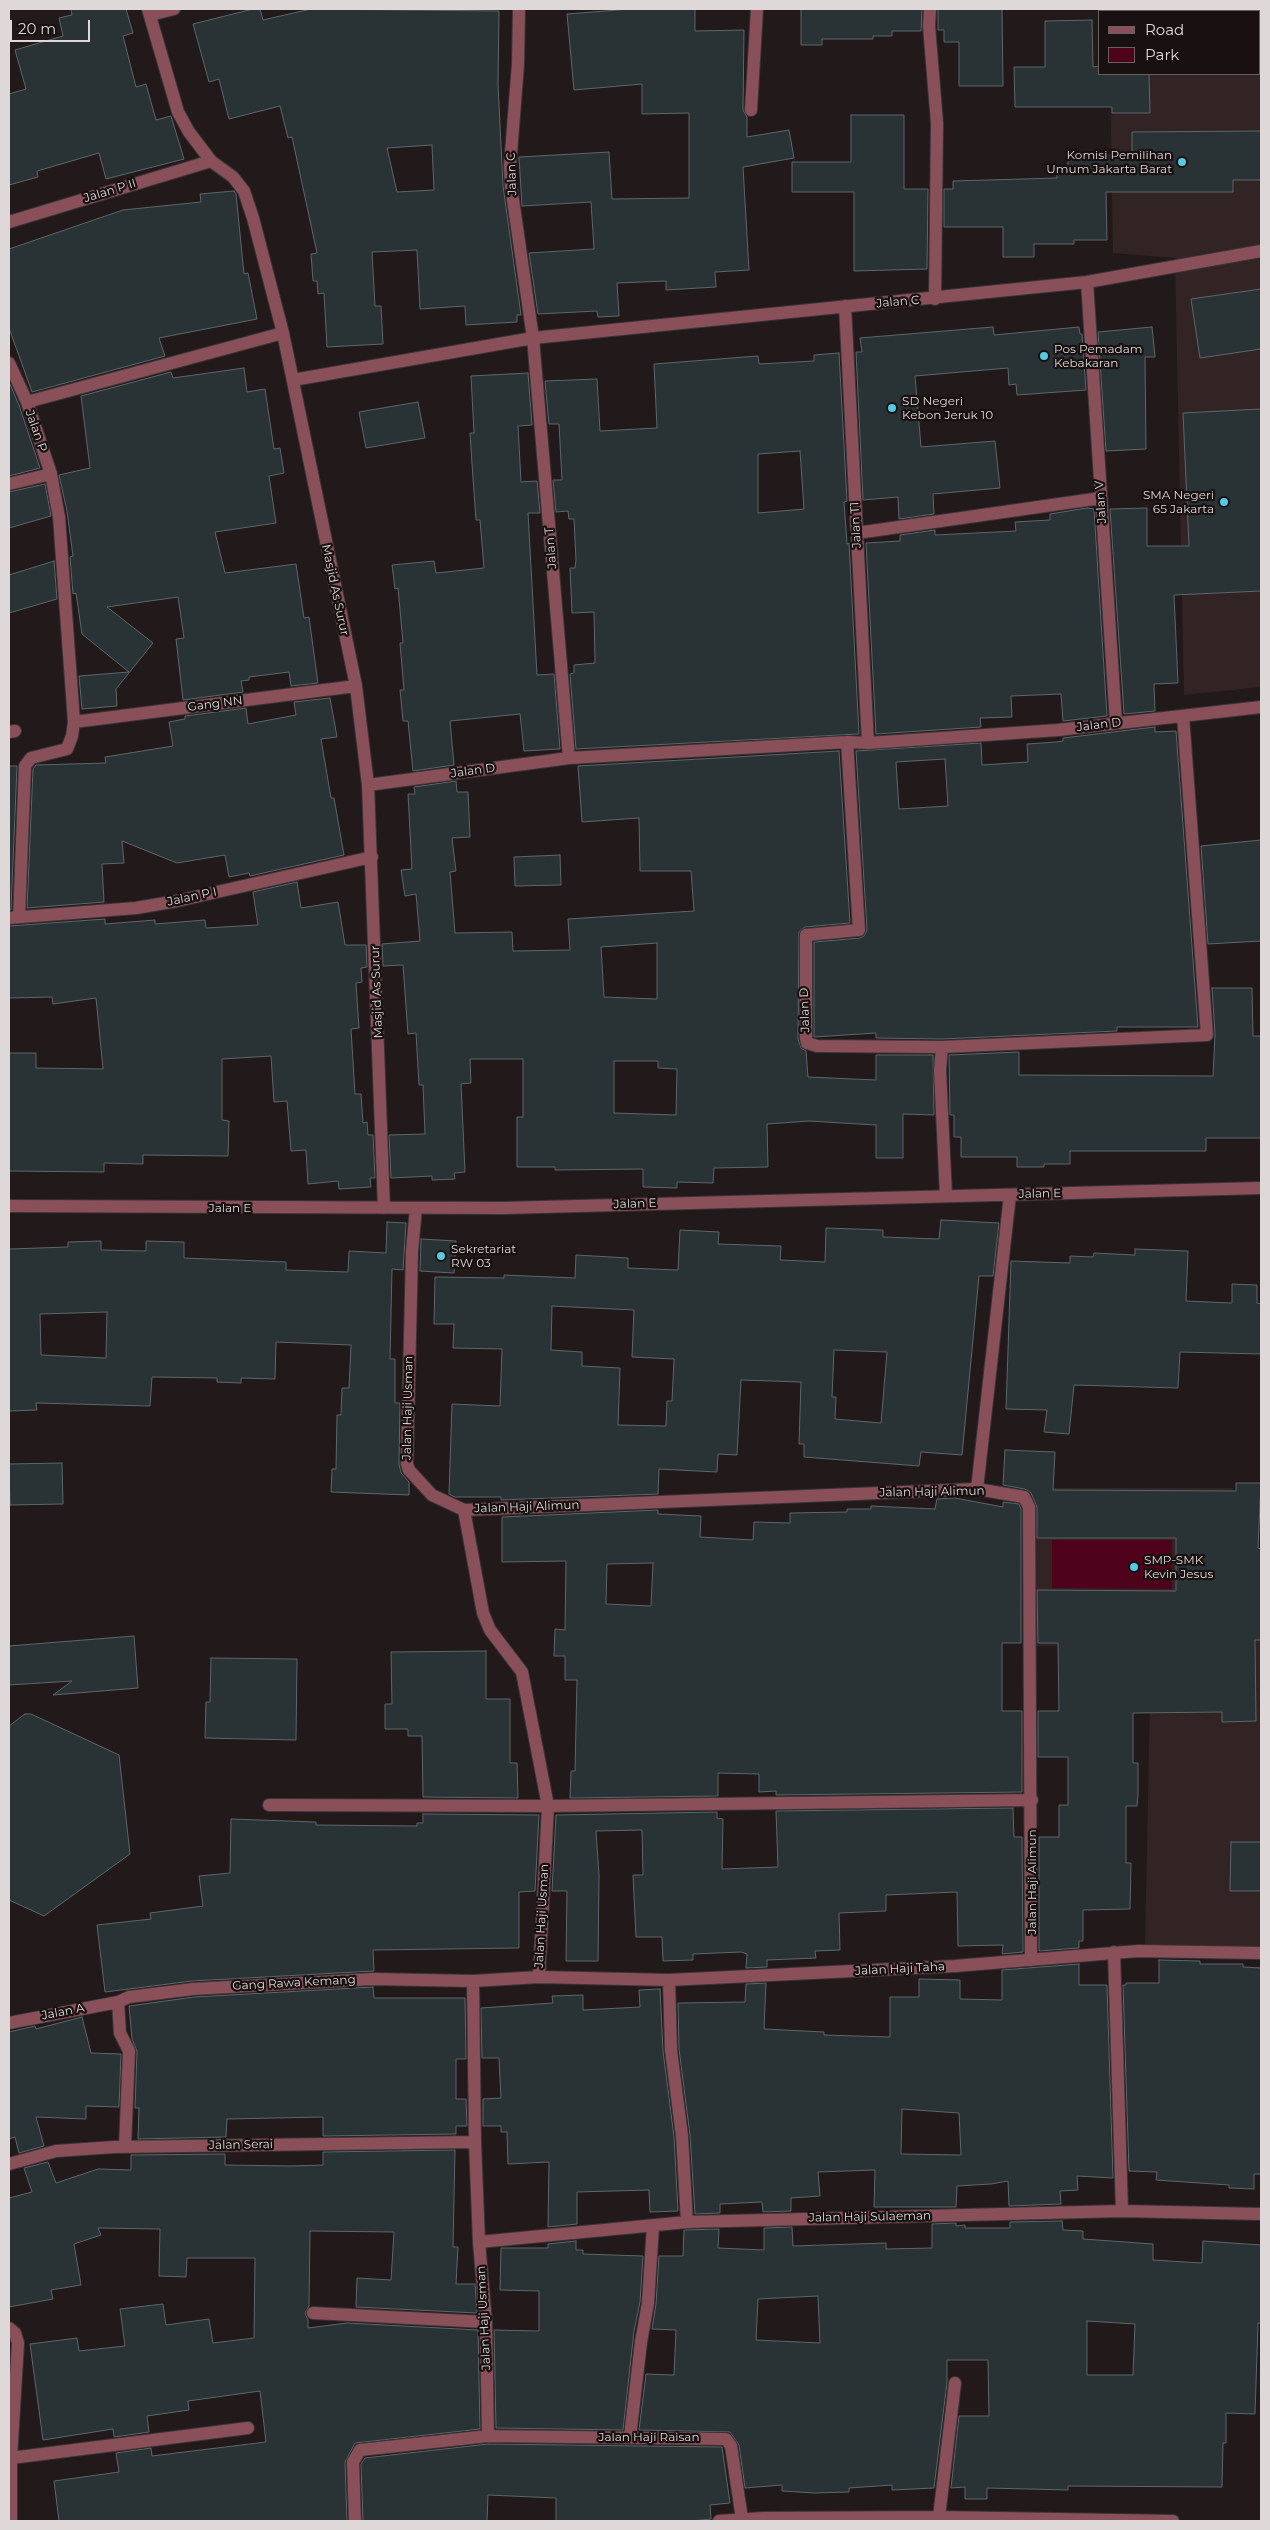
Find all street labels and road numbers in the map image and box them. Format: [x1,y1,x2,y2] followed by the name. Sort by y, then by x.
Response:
[504,152,520,196] street label: Jalan C
[82,176,138,206] street label: Jalan P II
[876,293,920,311] street label: Jalan C
[22,408,50,454] street label: Jalan P
[1092,480,1110,524] street label: Jalan V
[848,501,864,549] street label: Jalan T1
[542,527,560,569] street label: Jalan T
[318,543,352,637] street label: Masjid As Surur
[187,693,243,715] street label: Gang NN
[1076,715,1122,735] street label: Jalan D
[450,761,496,781] street label: Jalan D
[166,885,218,909] street label: Jalan P I
[368,945,386,1039] street label: Masjid As Surur
[797,987,813,1033] street label: Jalan D
[1019,1186,1061,1202] street label: Jalan E
[613,1196,657,1212] street label: Jalan E
[209,1201,251,1215] street label: Jalan E
[400,1356,416,1460] street label: Jalan Haji Usman
[879,1484,985,1500] street label: Jalan Haji Alimun
[474,1498,580,1516] street label: Jalan Haji Alimun
[1025,1829,1039,1935] street label: Jalan Haji Alimun
[532,1863,552,1969] street label: Jalan Haji Usman
[855,1959,945,1979] street label: Jalan Haji Taha
[232,1973,356,1993] street label: Gang Rawa Kemang
[40,2001,86,2023] street label: Jalan A
[209,2137,273,2153] street label: Jalan Serai
[809,2209,931,2225] street label: Jalan Haji Sulaeman
[474,2265,494,2371] street label: Jalan Haji Usman
[598,2430,700,2444] street label: Jalan Haji Raisan

